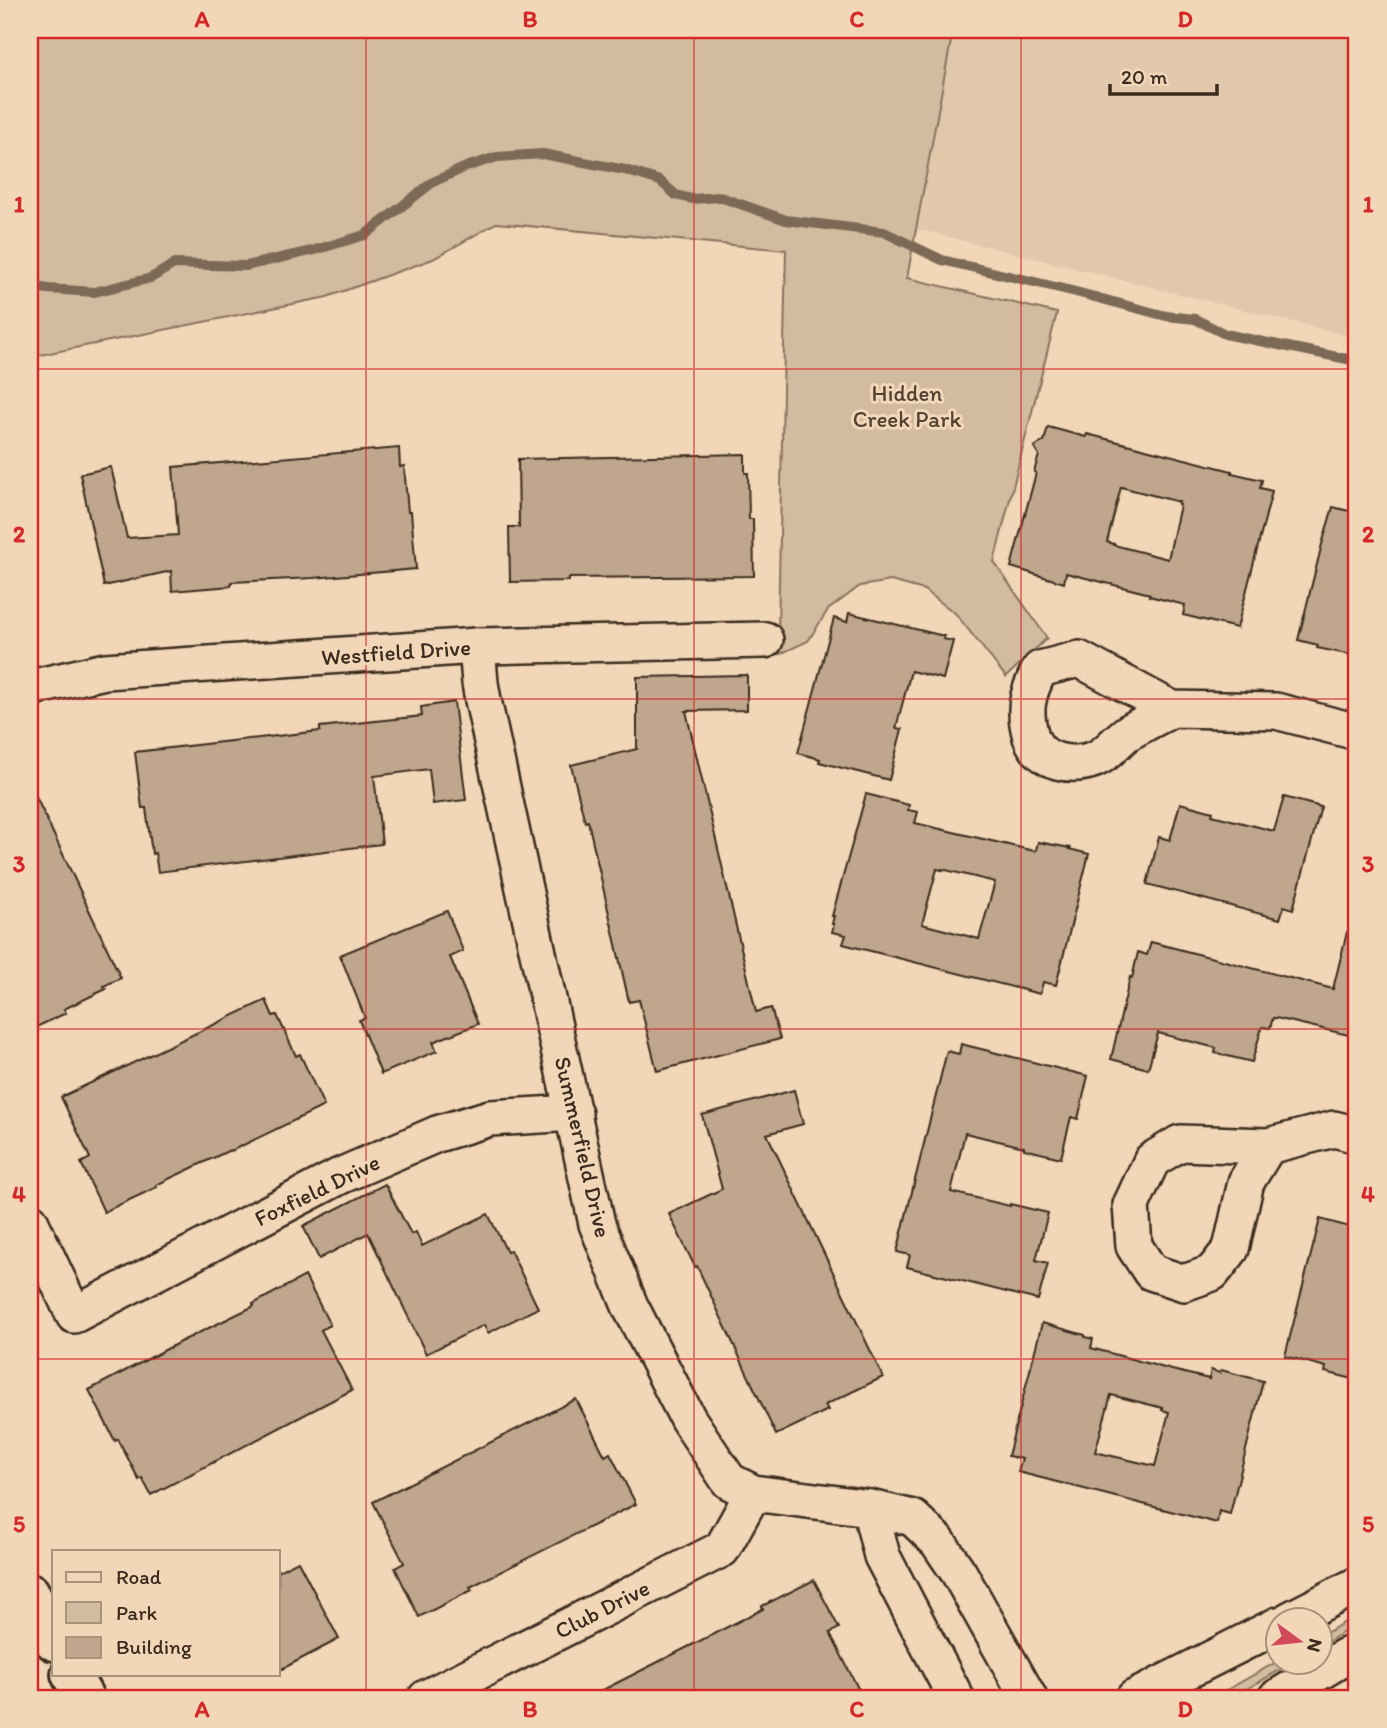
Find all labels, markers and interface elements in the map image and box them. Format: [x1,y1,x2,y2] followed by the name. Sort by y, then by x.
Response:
[194,5,210,33] text: A
[523,5,538,33] text: B
[850,5,865,33] text: C
[1177,5,1193,33] text: D
[1110,52,1217,96] scale bar
[1121,64,1168,89] text: 20 m
[14,190,25,218] text: 1
[1363,190,1374,218] text: 1
[853,379,961,433] park label: Hidden Creek Park
[13,520,26,548] text: 2
[1362,520,1375,548] text: 2
[320,633,472,671] street label: Westfield Drive
[13,850,26,878] text: 3
[1362,850,1375,878] text: 3
[549,1054,617,1240] street label: Summerfield Drive
[250,1148,384,1232] street label: Foxfield Drive
[12,1180,26,1208] text: 4
[1361,1180,1375,1208] text: 4
[13,1510,25,1538] text: 5
[1362,1510,1374,1538] text: 5
[52,1550,280,1676] legend
[116,1564,162,1589] text: Road
[550,1573,654,1645] street label: Club Drive
[116,1600,158,1625] text: Park
[1264,1606,1334,1676] north arrow
[116,1634,192,1659] text: Building
[1302,1636,1328,1654] text: N
[194,1695,210,1723] text: A
[523,1695,538,1723] text: B
[850,1695,865,1723] text: C
[1177,1695,1193,1723] text: D

